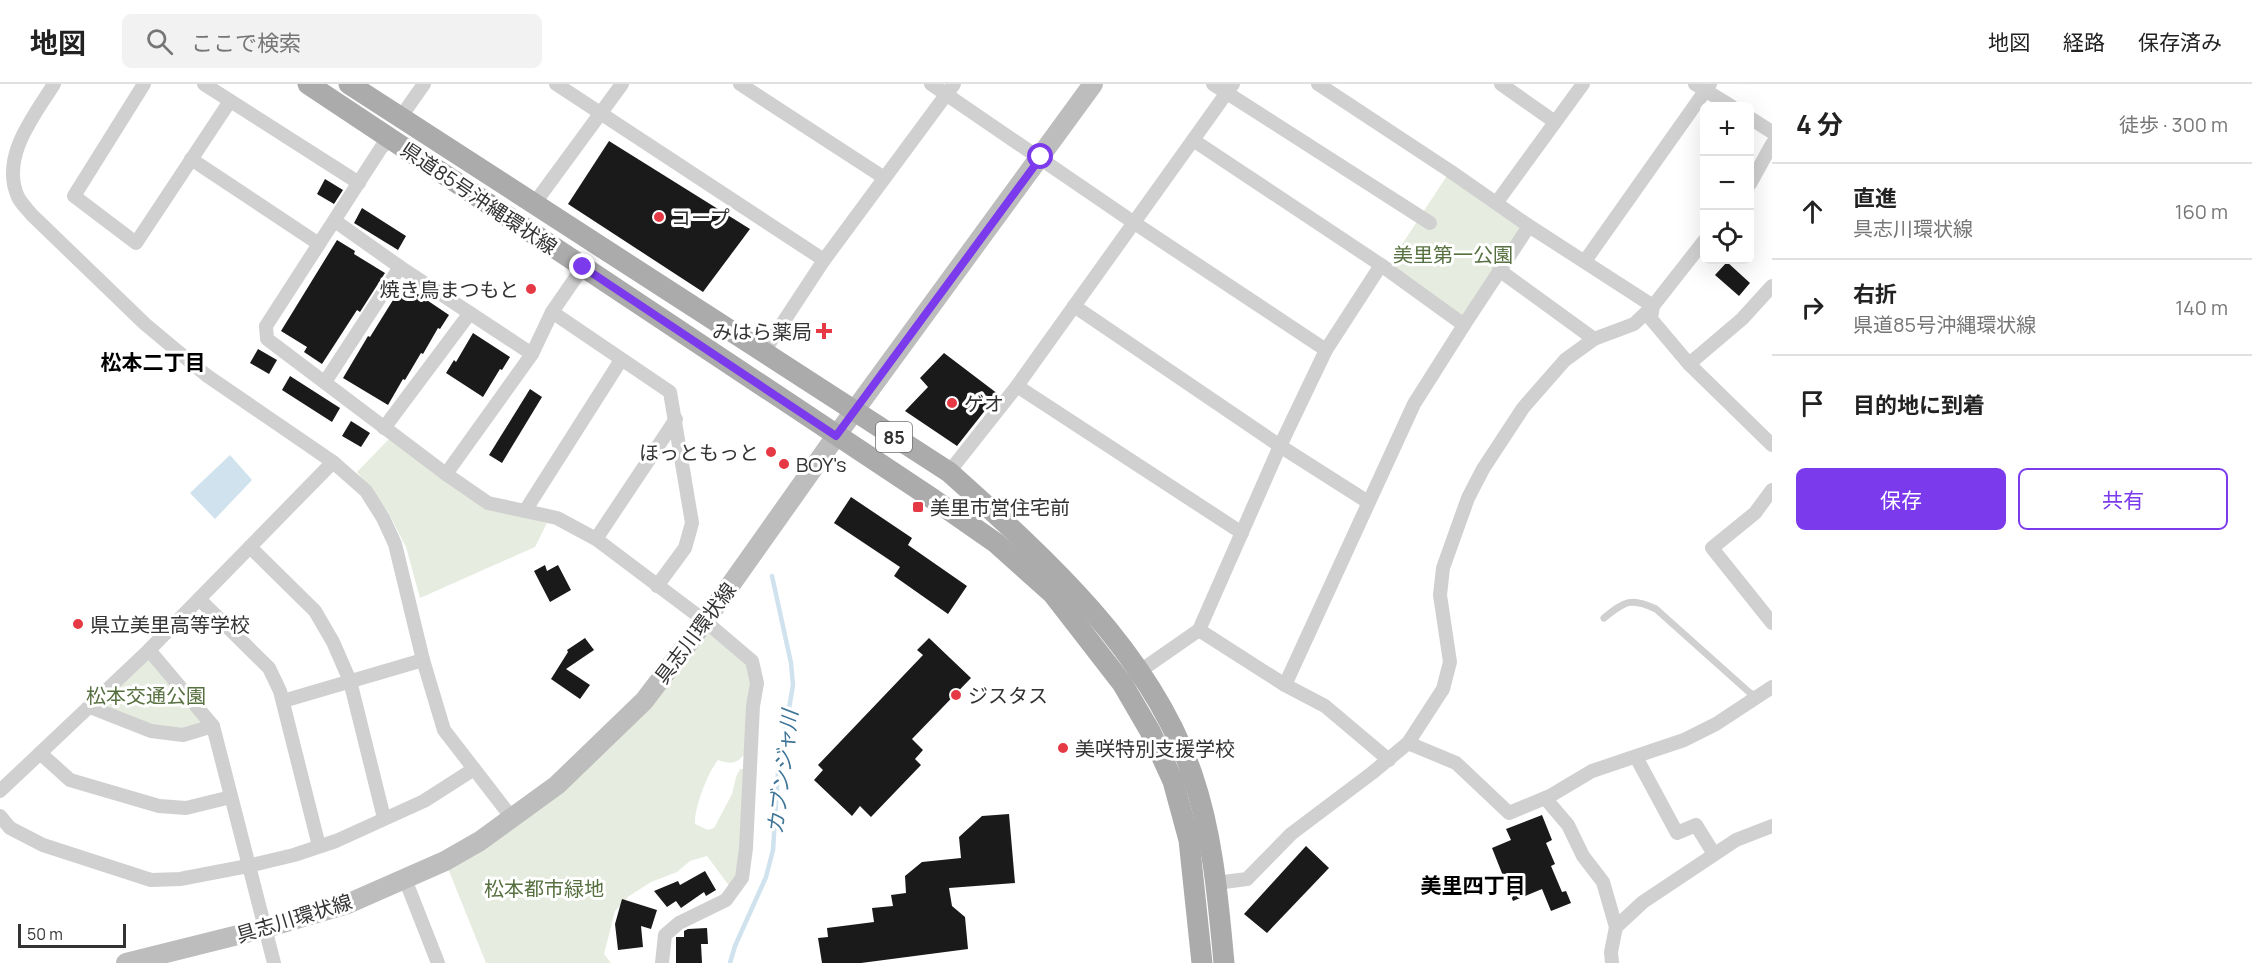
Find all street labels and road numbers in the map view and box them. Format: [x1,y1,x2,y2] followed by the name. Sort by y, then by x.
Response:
[396,136,562,260] street label: 県道85号沖縄環状線
[876,422,912,452] road number: 85
[648,577,742,689] street label: 具志川環状線
[233,888,355,948] street label: 具志川環状線

